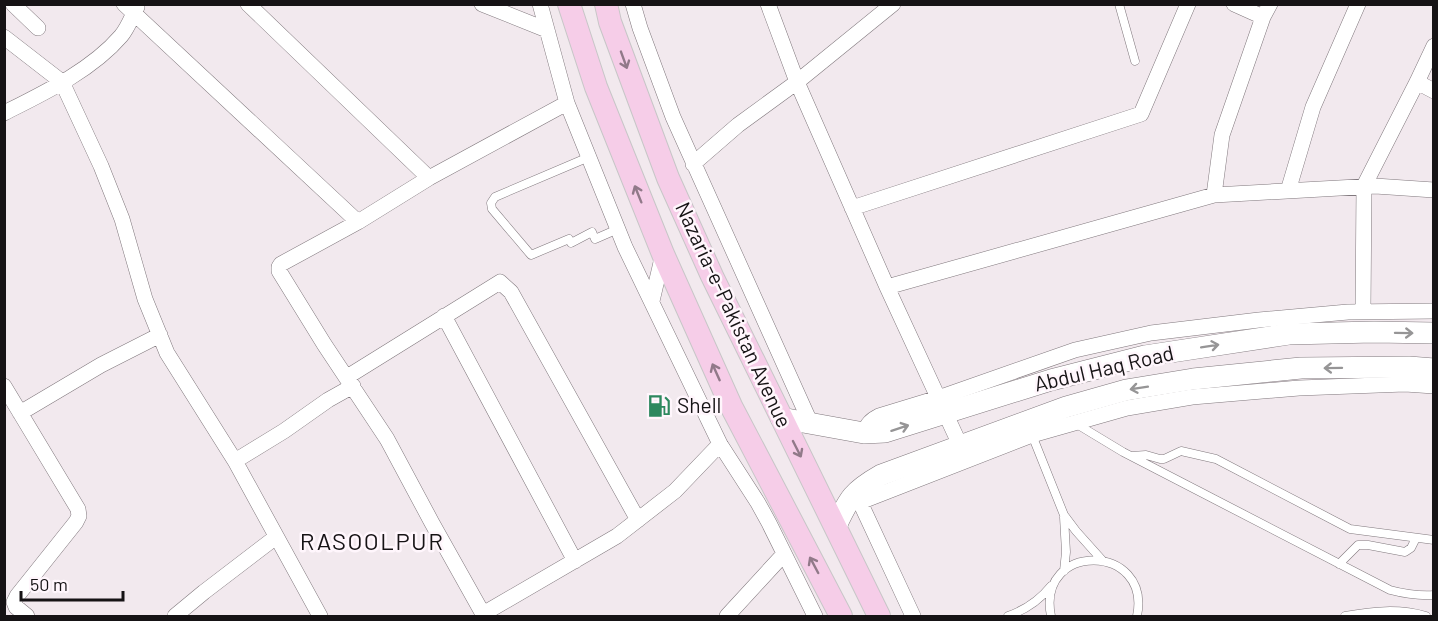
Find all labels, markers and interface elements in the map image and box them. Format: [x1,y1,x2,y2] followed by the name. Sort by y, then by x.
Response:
[620,50,631,69] one-way arrow
[632,185,643,203] one-way arrow
[671,198,798,431] street label: Nazaria-e-Pakistan Avenue
[1394,327,1414,338] one-way arrow
[1031,339,1176,396] street label: Abdul Haq Road
[1200,341,1219,352] one-way arrow
[1324,362,1344,374] one-way arrow
[710,364,721,382] one-way arrow
[1130,383,1150,394] one-way arrow
[677,392,721,417] place label: Shell
[646,393,672,419] fuel station icon: Shell
[890,421,909,432] one-way arrow
[791,440,803,458] one-way arrow
[300,526,444,555] district label: RASOOLPUR
[808,557,820,574] one-way arrow
[21,564,123,602] scale bar
[30,573,68,595] text: 50 m

